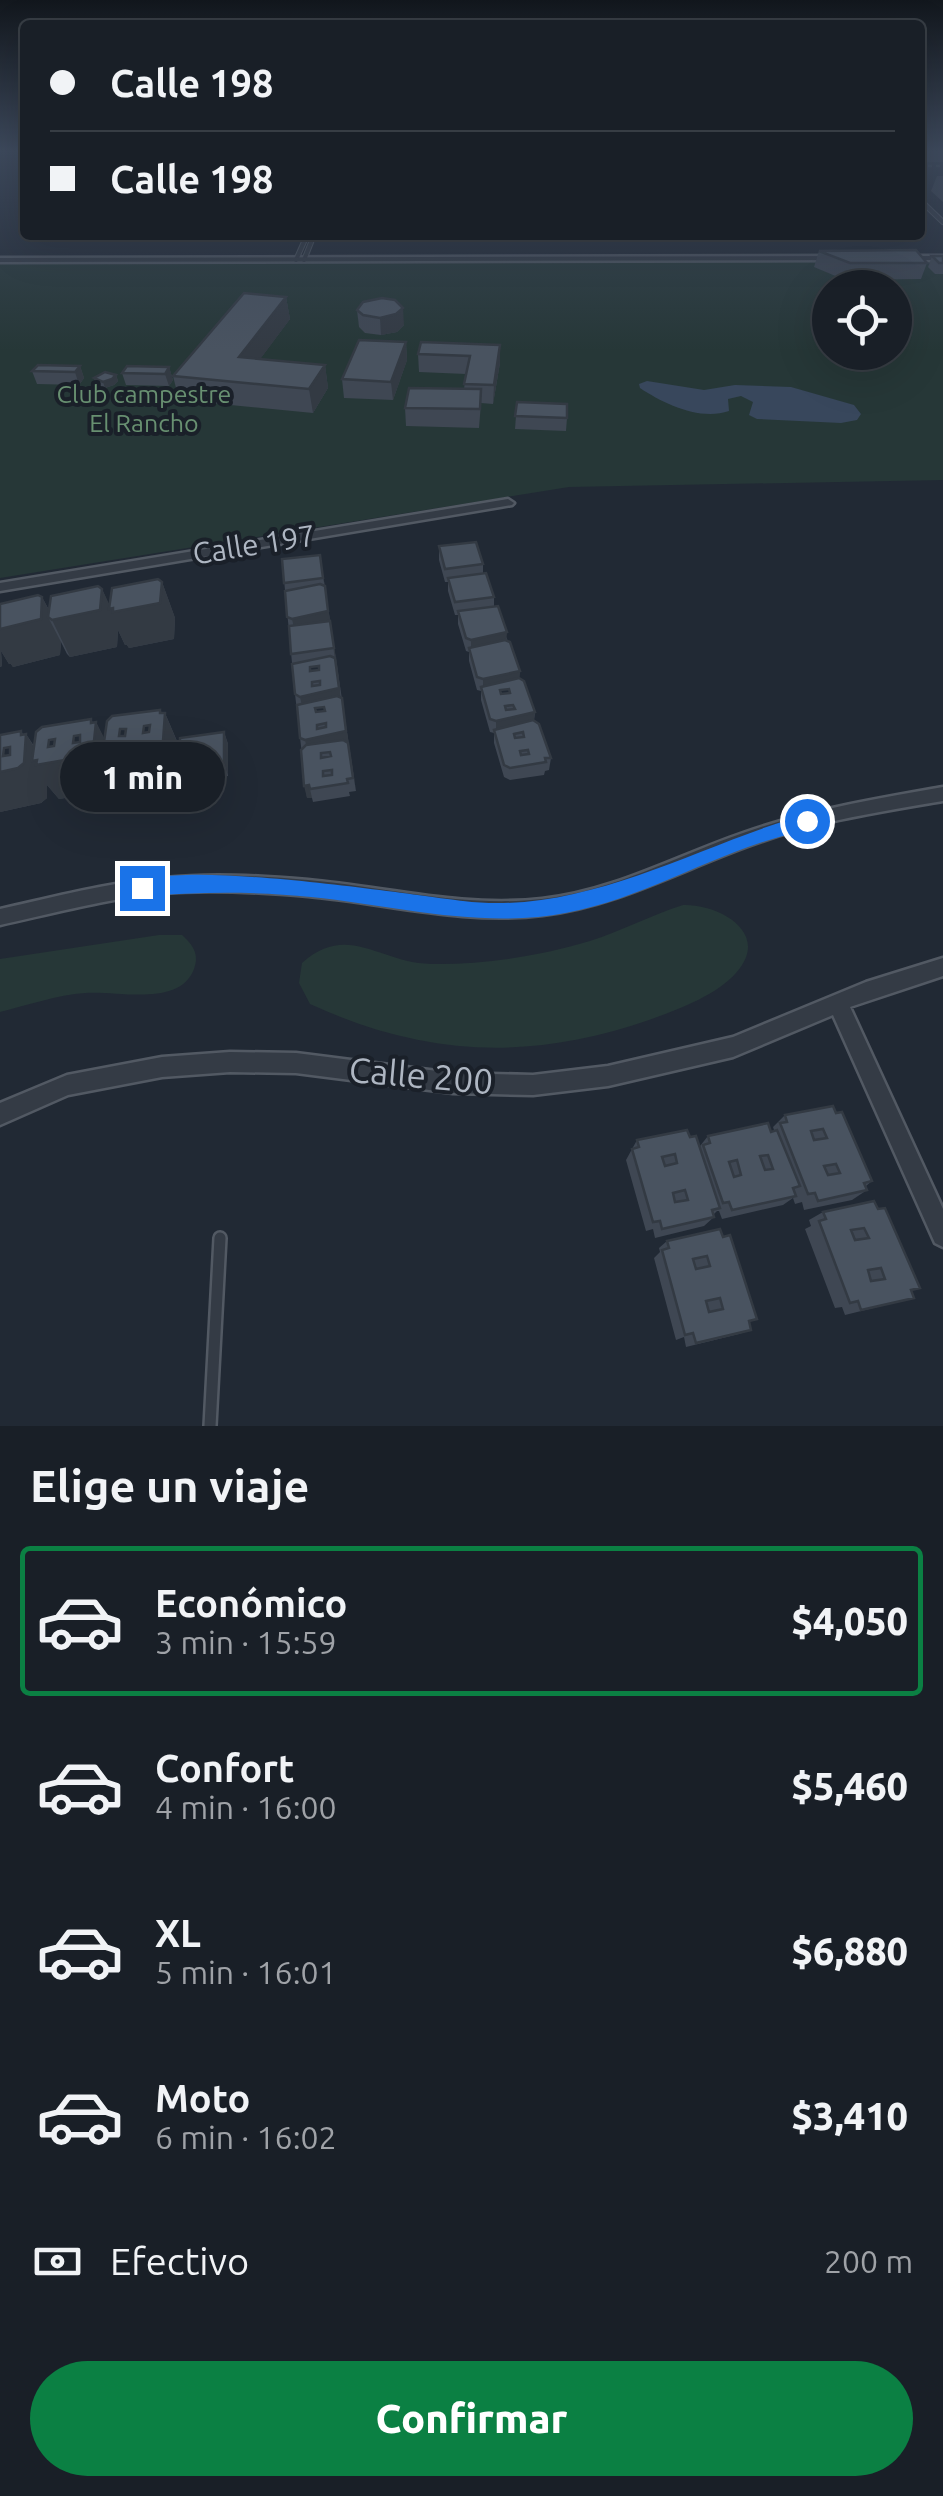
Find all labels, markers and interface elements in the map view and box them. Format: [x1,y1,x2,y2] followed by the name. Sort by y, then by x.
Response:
[110,62,273,104] text: Calle 198
[110,158,273,200] text: Calle 198
[812,270,912,370] map controls
[812,270,912,370] button: locate
[57,380,231,437] park label: Club campestre El Rancho
[190,518,318,570] street label: Calle 197
[59,743,224,813] callout: 1 min
[102,759,183,795] text: 1 min
[785,799,830,844] route start
[120,866,165,911] route end
[347,1049,495,1101] street label: Calle 200
[30,1460,310,1511] text: Elige un viaje
[35,1576,125,1666] icon: car
[155,1582,347,1624] text: Económico
[791,1600,908,1642] text: $4,050
[155,1624,337,1660] text: 3 min · 15:59
[35,1741,125,1831] icon: car
[155,1747,294,1789] text: Confort
[791,1765,908,1807] text: $5,460
[155,1789,337,1825] text: 4 min · 16:00
[35,1906,125,1996] icon: car
[155,1912,201,1954] text: XL
[791,1930,908,1972] text: $6,880
[155,1954,337,1990] text: 5 min · 16:01
[35,2071,125,2161] icon: car
[155,2077,250,2119] text: Moto
[791,2095,908,2137] text: $3,410
[155,2119,337,2155] text: 6 min · 16:02
[30,2234,85,2289] icon: cash
[110,2240,249,2282] text: Efectivo
[824,2243,913,2279] text: 200 m
[30,2361,913,2476] button: Confirmar

